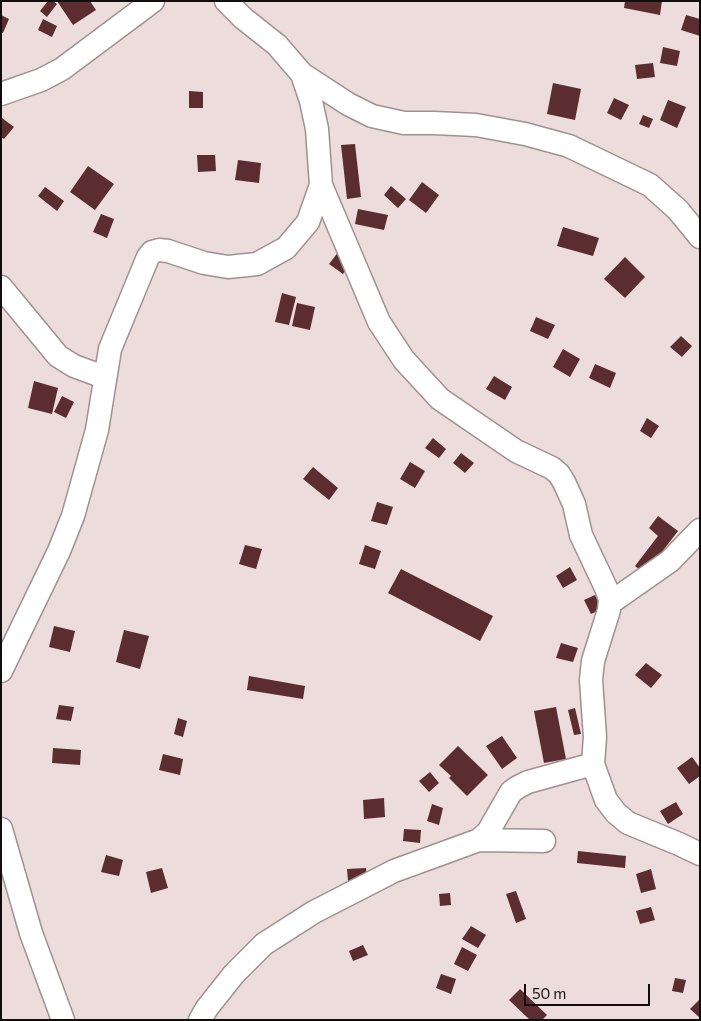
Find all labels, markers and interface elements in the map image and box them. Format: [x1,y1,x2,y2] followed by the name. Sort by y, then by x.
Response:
[526,974,652,1006] scale bar
[532,984,566,1002] text: 50 m

